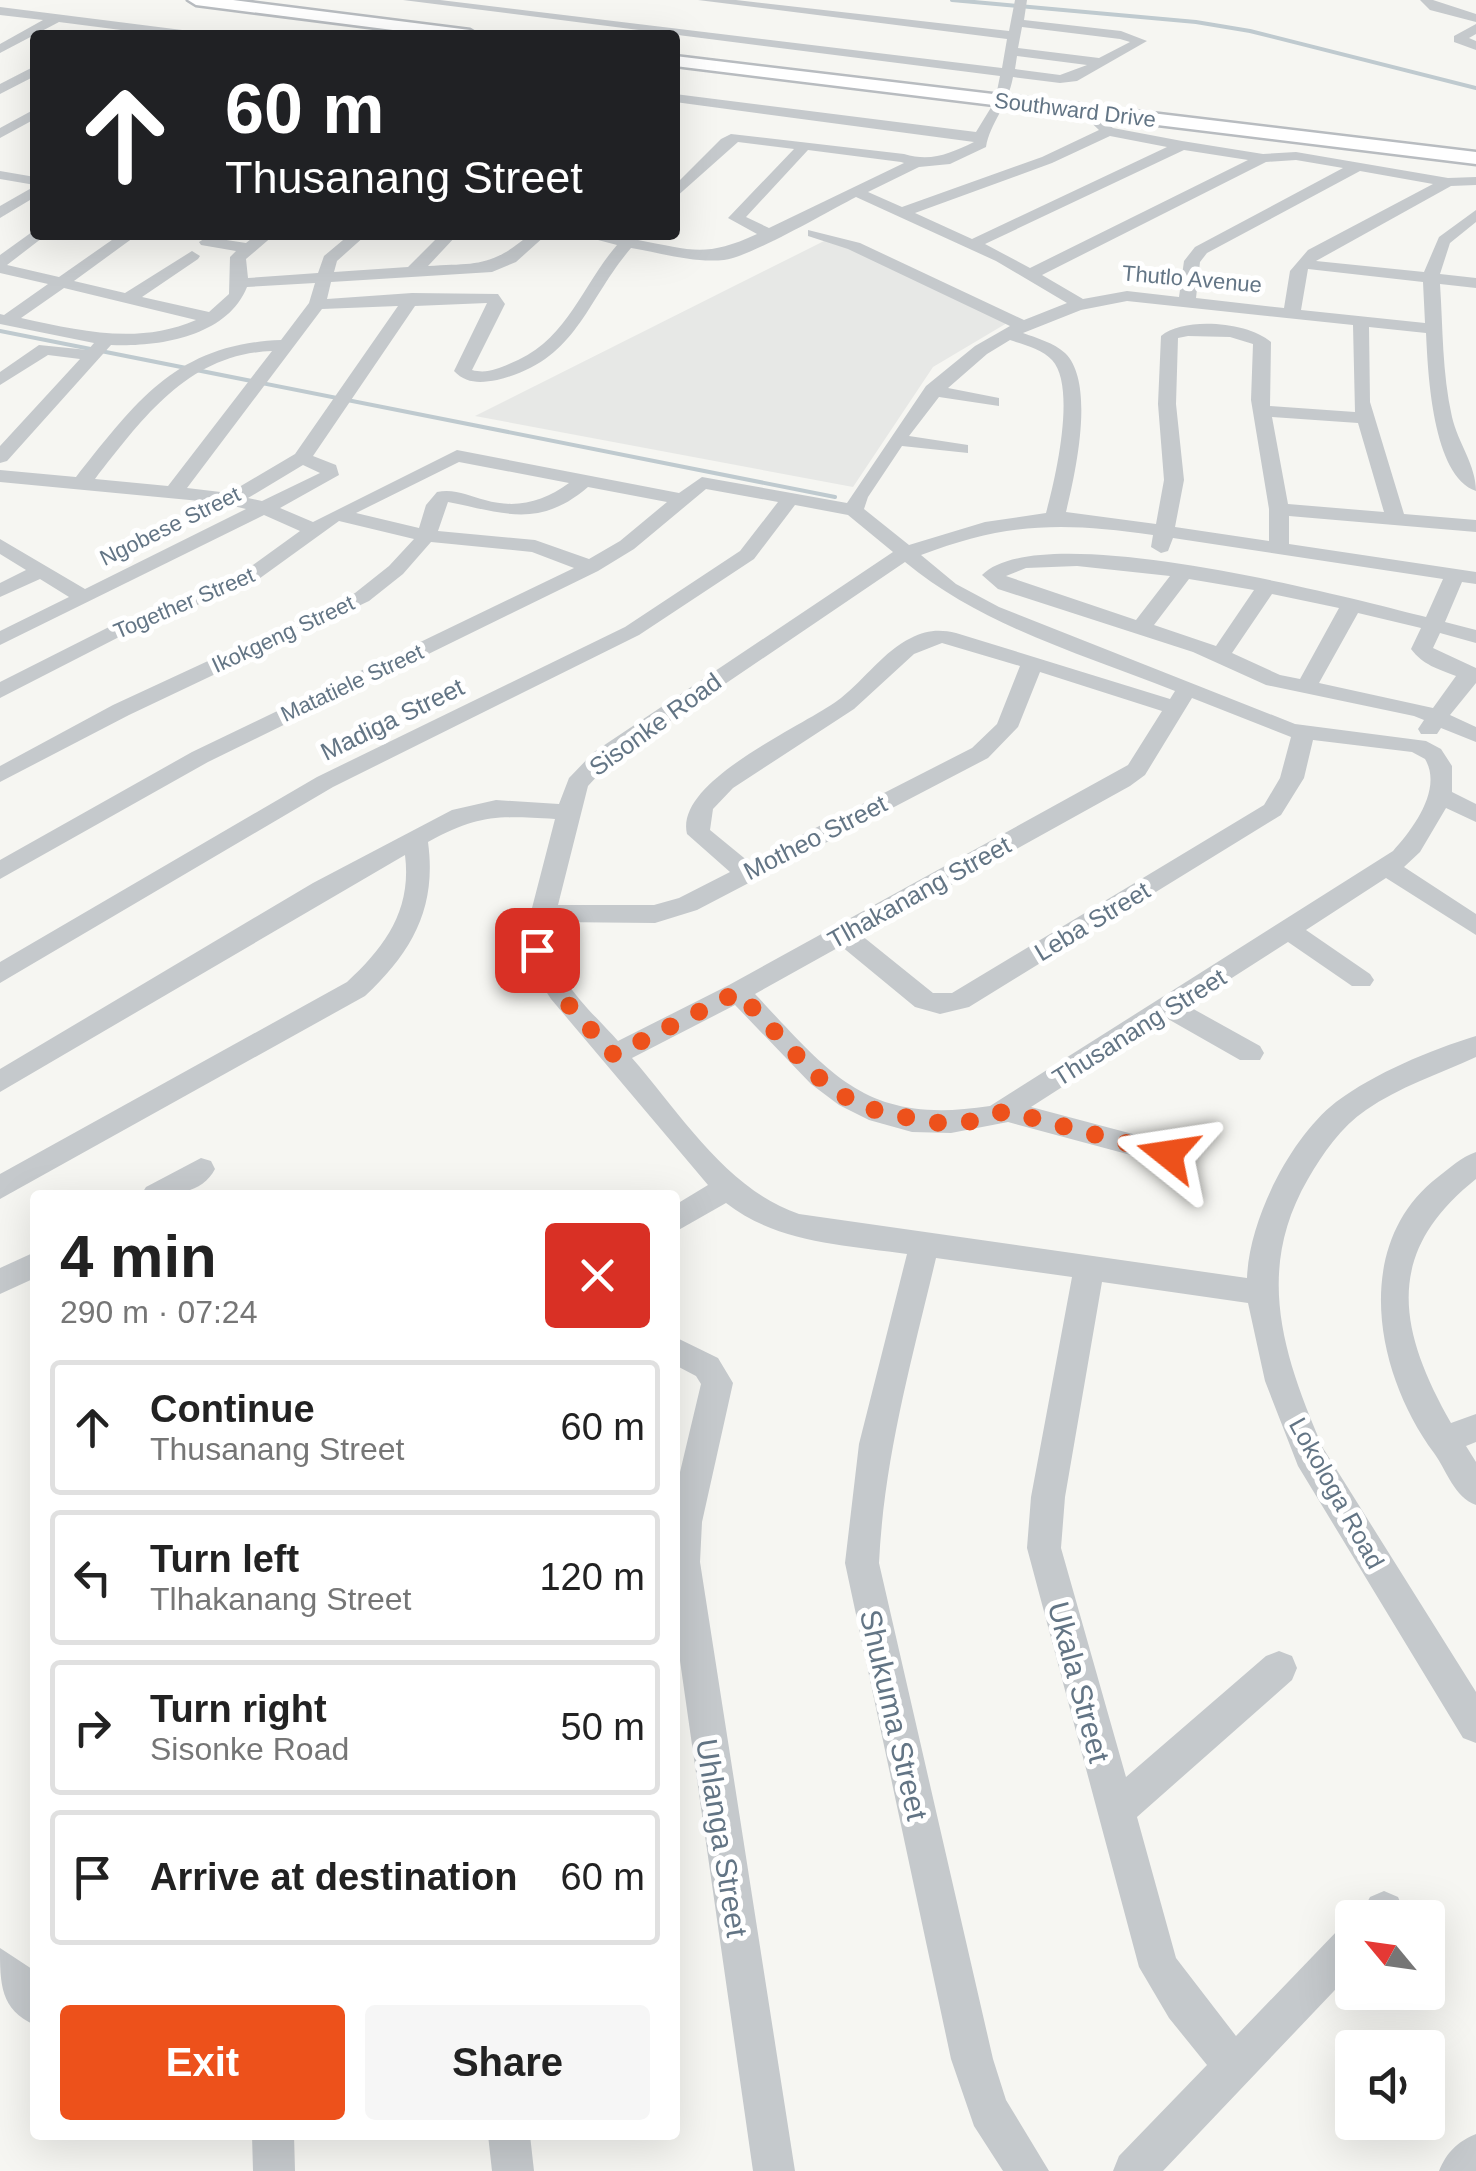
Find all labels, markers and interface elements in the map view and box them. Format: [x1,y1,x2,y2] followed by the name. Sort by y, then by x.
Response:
[60,70,190,200] icon: ahead
[225,70,385,148] text: 60 m
[993,88,1157,132] street label: Southward Drive
[225,152,583,203] text: Thusanang Street
[1121,260,1263,298] street label: Thutlo Avenue
[96,481,244,571] street label: Ngobese Street
[110,562,258,644] street label: Together Street
[208,590,358,678] street label: Ikokgeng Street
[277,639,427,727] street label: Matatiele Street
[584,667,726,781] street label: Sisonke Road
[316,672,468,766] street label: Madiga Street
[739,789,891,885] street label: Motheo Street
[823,830,1015,954] street label: Tlhakanang Street
[1029,876,1155,966] street label: Leba Street
[495,908,580,993] pin
[510,923,565,978] icon: arrive
[1047,962,1231,1092] street label: Thusanang Street
[1116,1102,1220,1206] position arrow
[60,1223,217,1290] text: 4 min
[545,1223,650,1328] button: close
[60,1294,257,1330] text: 290 m · 07:24
[150,1388,315,1430] text: Continue
[65,1400,120,1455] icon: ahead
[561,1406,645,1448] text: 60 m
[1284,1413,1390,1573] street label: Lokologa Road
[150,1431,404,1467] text: Thusanang Street
[150,1538,299,1580] text: Turn left
[65,1550,120,1605] icon: left
[539,1556,645,1598] text: 120 m
[150,1581,412,1617] text: Tlhakanang Street
[1042,1598,1116,1767] street label: Ukala Street
[854,1606,934,1824] street label: Shukuma Street
[150,1688,327,1730] text: Turn right
[65,1700,120,1755] icon: right
[561,1706,645,1748] text: 50 m
[150,1731,349,1767] text: Sisonke Road
[690,1737,754,1940] street label: Uhlanga Street
[65,1850,120,1905] icon: arrive
[150,1856,517,1898] text: Arrive at destination
[561,1856,645,1898] text: 60 m
[1335,1900,1445,2010] north arrow
[1335,1900,1445,2140] map controls
[60,2005,345,2120] button: Exit
[365,2005,650,2120] button: Share
[1335,2030,1445,2140] button: sound

